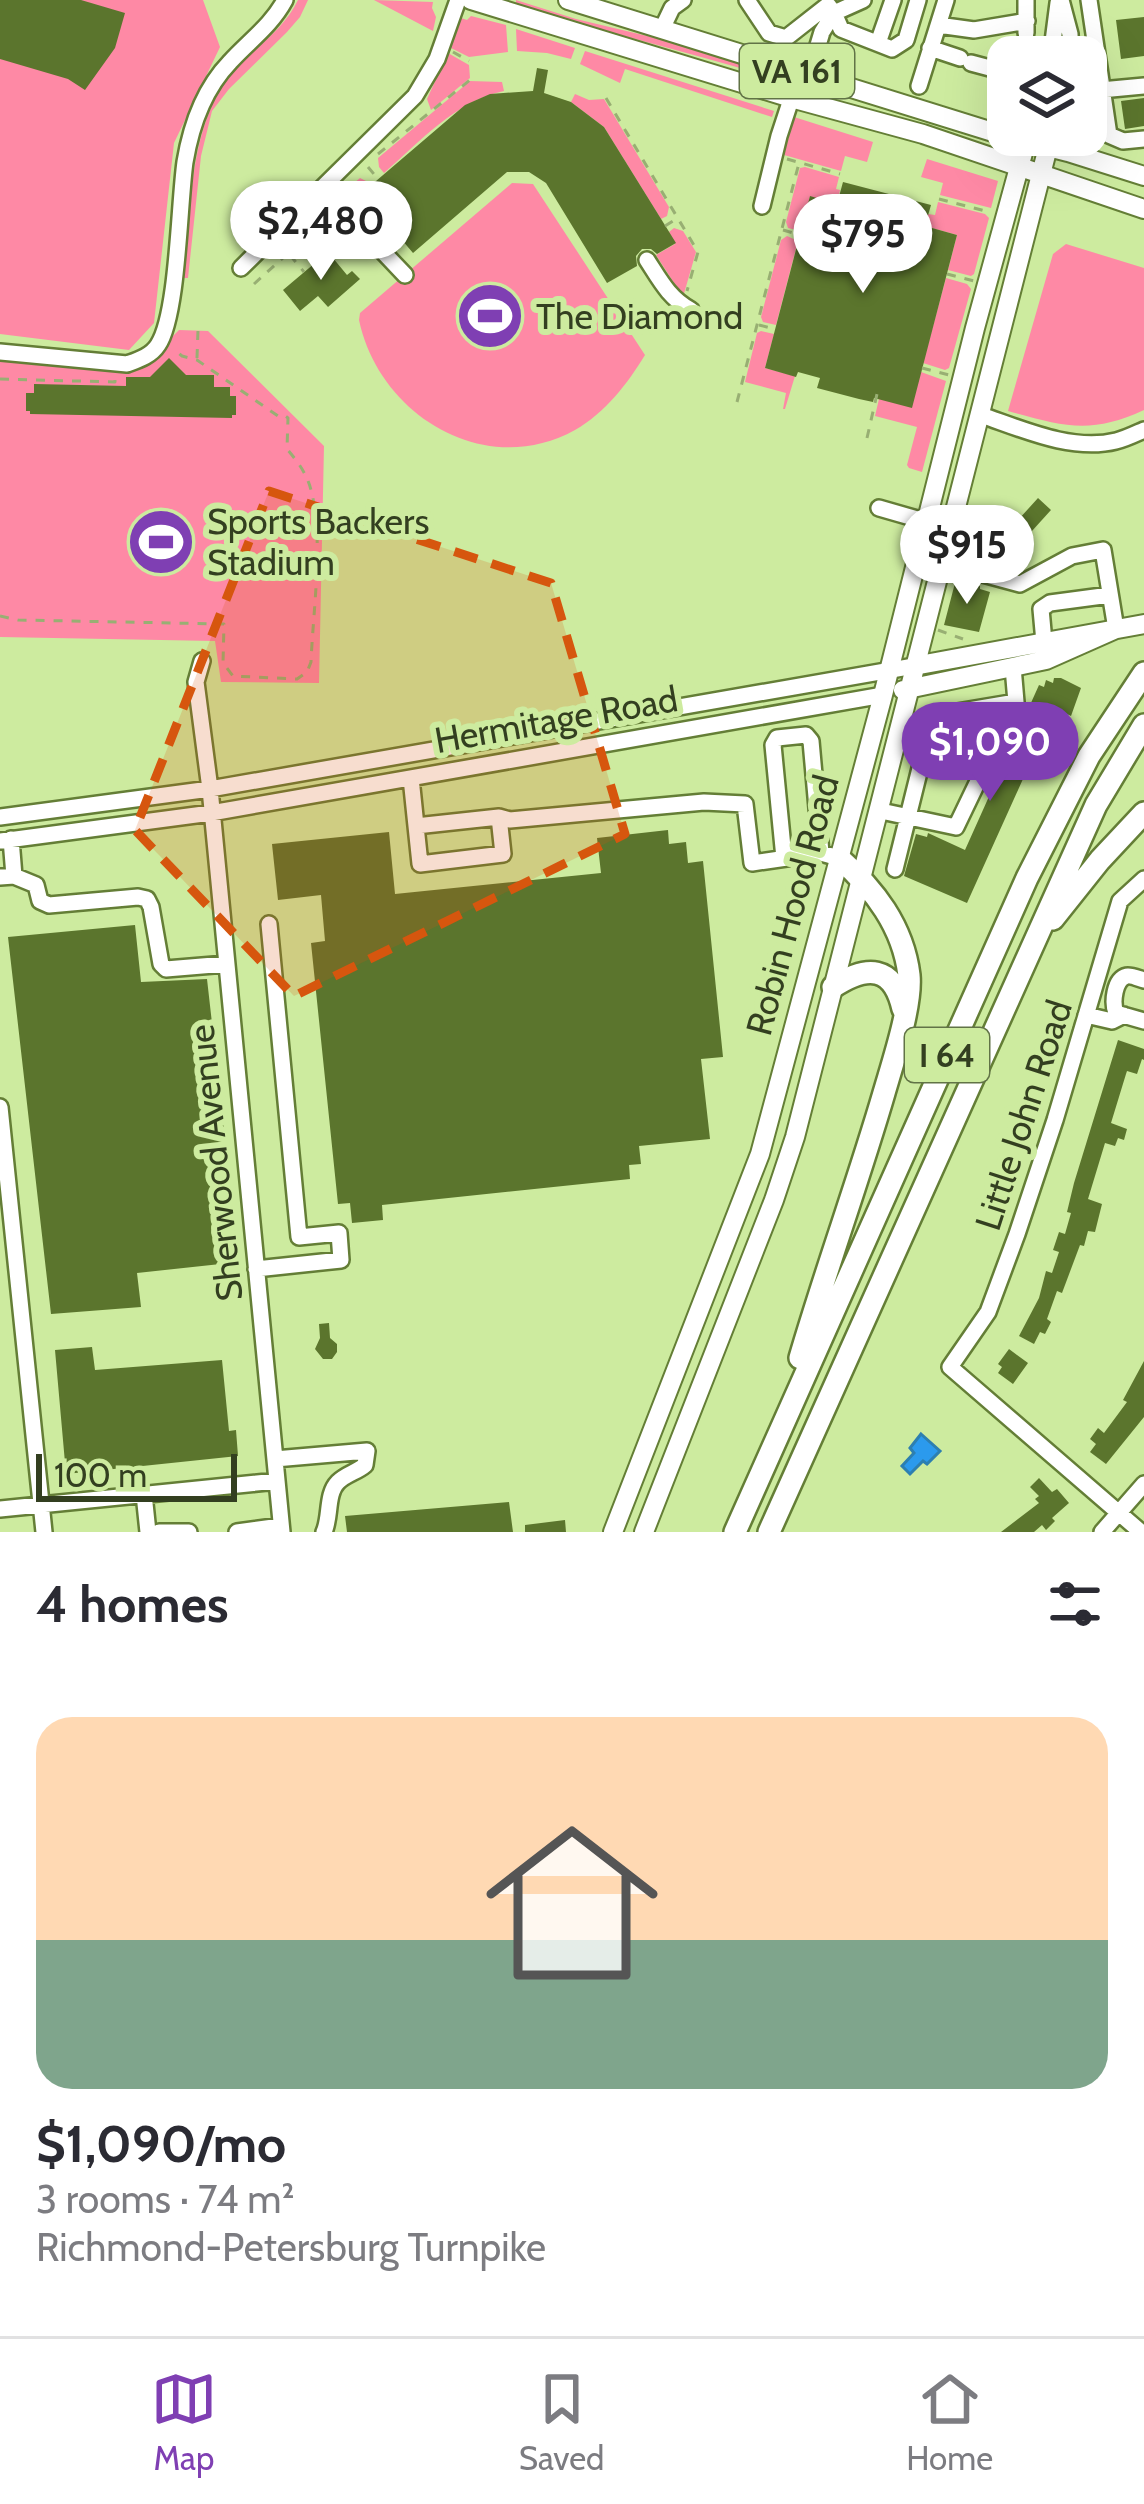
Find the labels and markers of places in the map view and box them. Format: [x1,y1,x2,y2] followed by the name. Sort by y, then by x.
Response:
[223,181,419,283] pin: $2,480
[792,194,934,296] pin: $795
[455,281,525,351] sports icon: The Diamond
[536,294,743,338] place label: The Diamond
[207,499,429,584] place label: Sports Backers Stadium
[896,505,1038,607] pin: $915
[126,507,196,577] sports icon: Sports Backers Stadium
[892,702,1088,804] pin: $1,090

